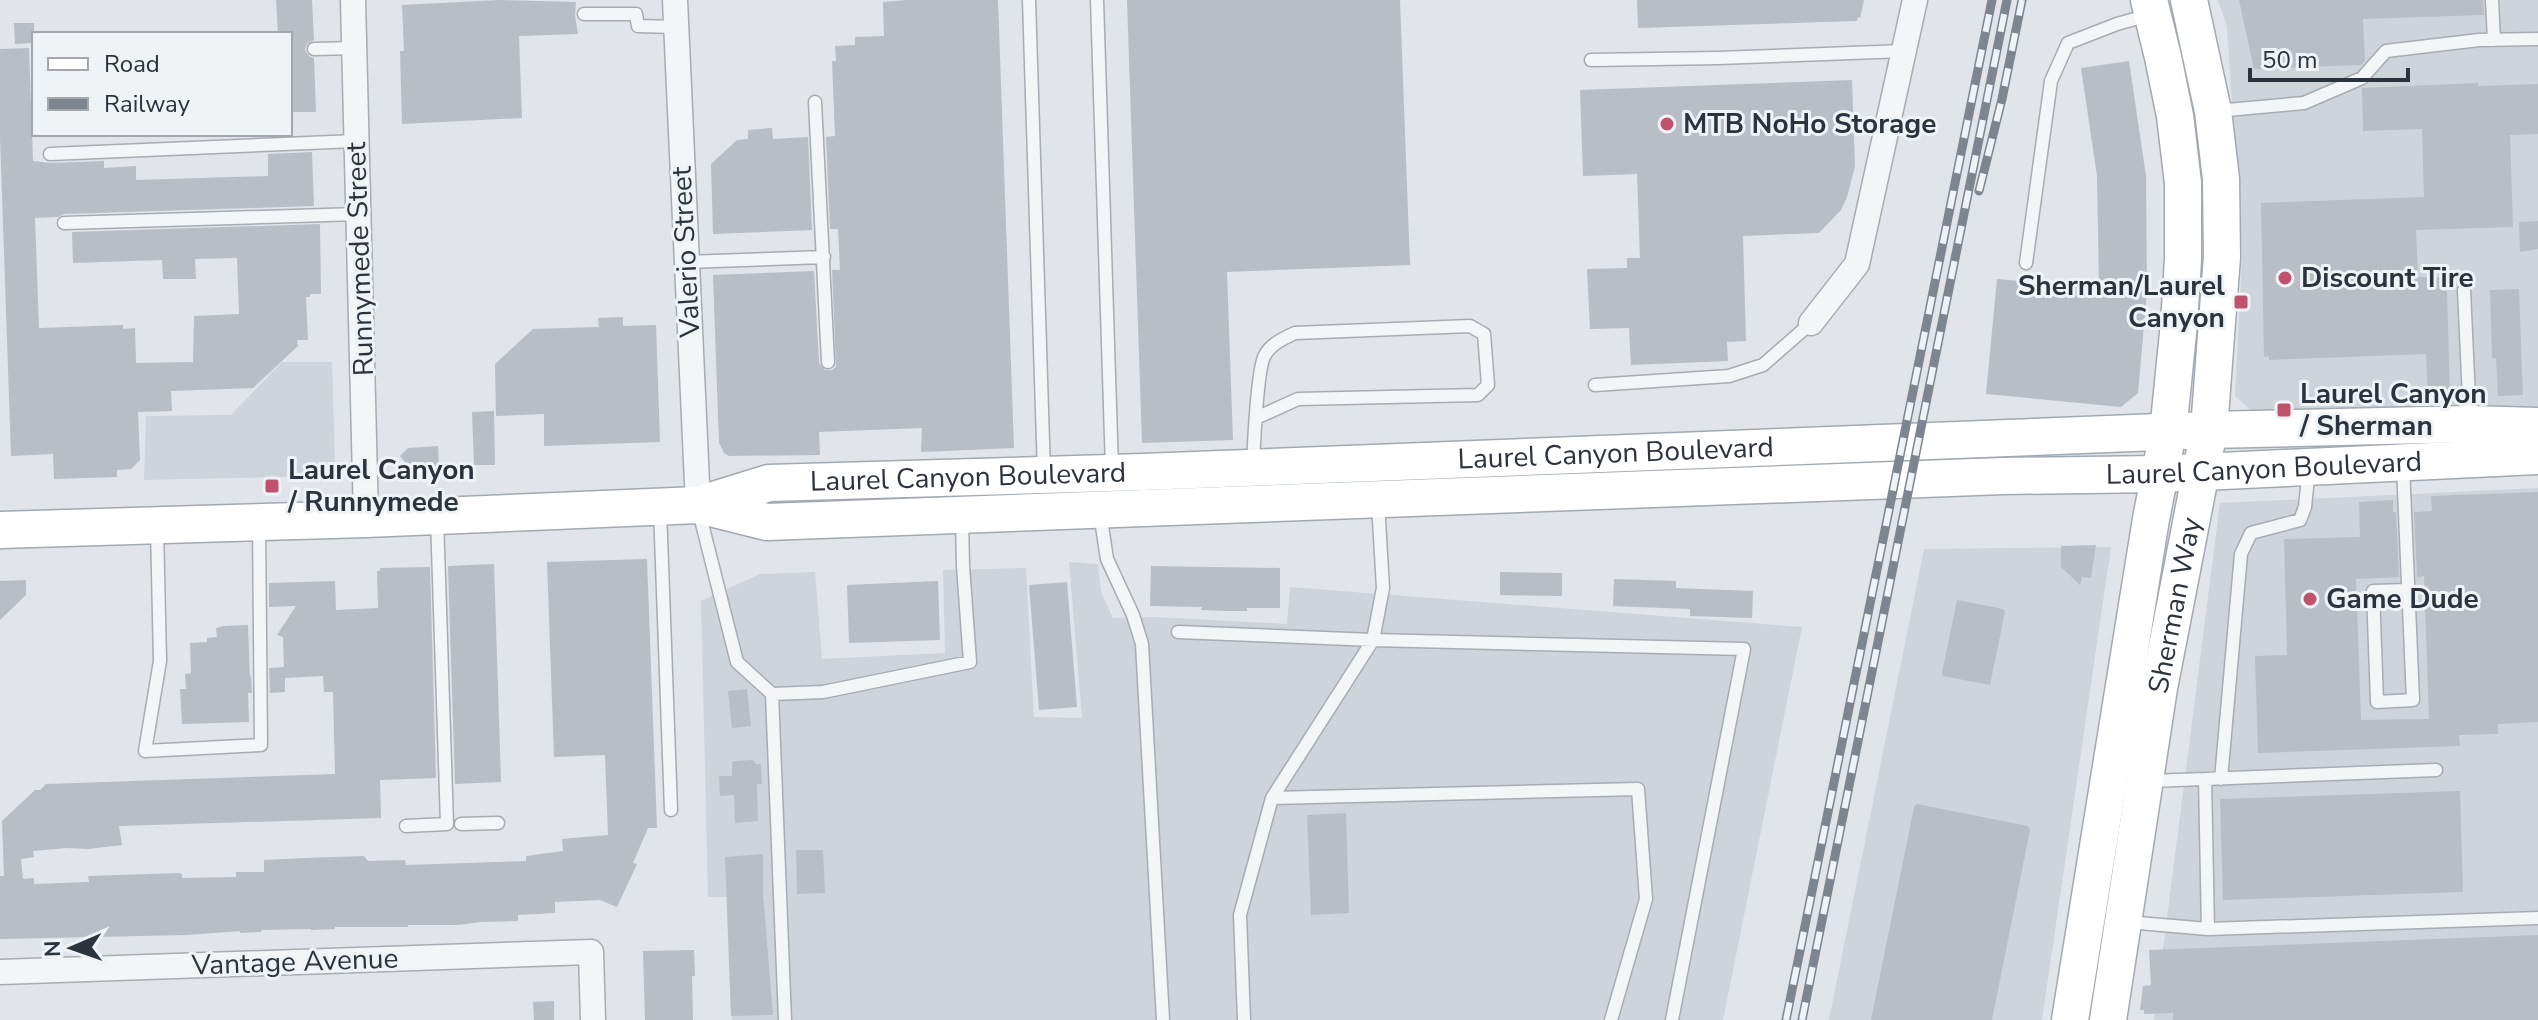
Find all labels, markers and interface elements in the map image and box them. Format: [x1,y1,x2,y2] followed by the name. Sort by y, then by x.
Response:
[32,32,292,136] legend
[2250,32,2408,82] scale bar
[2262,44,2318,76] text: 50 m
[104,48,160,80] text: Road
[104,88,191,120] text: Railway
[1683,105,1936,143] place label: MTB NoHo Storage
[1658,115,1676,133] marker: MTB NoHo Storage
[337,141,383,377] street label: Runnymede Street
[663,165,710,340] street label: Valerio Street
[2301,259,2474,297] place label: Discount Tire
[2018,267,2225,337] place label: Sherman/Laurel Canyon
[2276,269,2294,287] marker: Discount Tire
[2232,293,2250,311] marker: Sherman/Laurel Canyon
[2299,375,2487,445] place label: Laurel Canyon / Sherman
[2275,401,2293,419] marker: Laurel Canyon / Sherman
[1457,428,1774,479] street label: Laurel Canyon Boulevard
[2106,443,2423,494] street label: Laurel Canyon Boulevard
[287,451,475,521] place label: Laurel Canyon / Runnymede
[810,454,1127,501] street label: Laurel Canyon Boulevard
[263,477,281,495] marker: Laurel Canyon / Runnymede
[2139,514,2211,697] street label: Sherman Way
[2326,580,2479,618] place label: Game Dude
[2301,590,2319,608] marker: Game Dude
[32,908,112,988] north arrow
[190,939,399,985] street label: Vantage Avenue
[38,940,68,957] text: N

